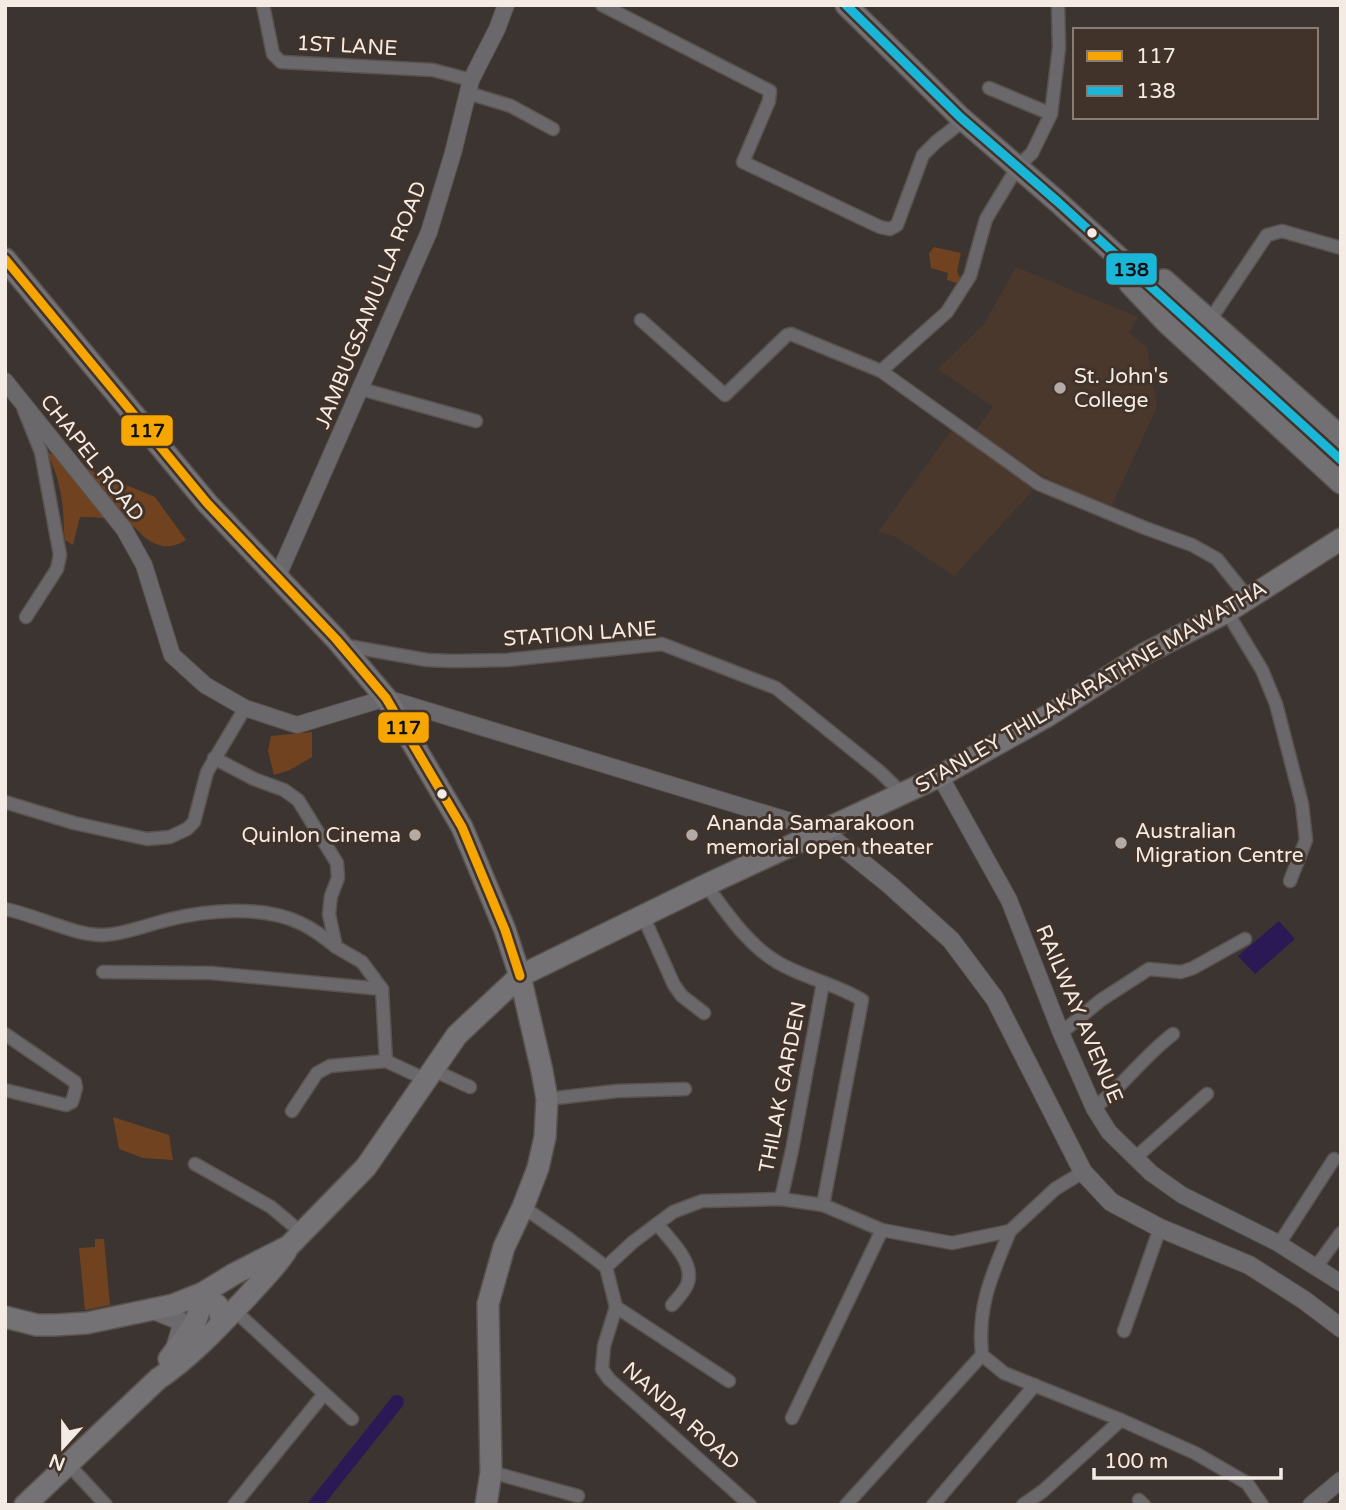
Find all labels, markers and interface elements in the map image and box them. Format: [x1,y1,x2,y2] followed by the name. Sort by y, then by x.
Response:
[1073,28,1318,119] legend
[296,31,398,61] street label: 1ST LANE
[1136,44,1176,69] text: 117
[1136,79,1176,104] text: 138
[310,177,432,433] street label: JAMBUGSAMULLA ROAD
[1085,226,1099,240] unlabelled marker
[1105,252,1158,286] line badge: 138
[1113,259,1149,281] text: 138
[1074,364,1168,413] place label: St. John's College
[1052,380,1068,396] marker: St. John's College
[35,390,149,526] street label: CHAPEL ROAD
[120,414,174,447] line badge: 117
[129,420,165,442] text: 117
[911,576,1271,798] street label: STANLEY THILAKARATHNE MAWATHA
[502,616,658,652] street label: STATION LANE
[377,711,430,744] line badge: 117
[385,717,421,739] text: 117
[435,787,449,801] unlabelled marker
[706,811,933,860] place label: Ananda Samarakoon memorial open theater
[1135,819,1304,868] place label: Australian Migration Centre
[241,823,401,848] place label: Quinlon Cinema
[407,827,423,843] marker: Quinlon Cinema
[684,827,700,843] marker: Ananda Samarakoon memorial open theater
[1113,835,1129,851] marker: Australian Migration Centre
[1030,921,1128,1107] street label: RAILWAY AVENUE
[754,999,812,1175] street label: THILAK GARDEN
[617,1357,745,1475] street label: NANDA ROAD
[28,1412,98,1482] north arrow
[1094,1436,1281,1480] scale bar
[46,1449,68,1475] text: N
[1104,1449,1168,1474] text: 100 m

